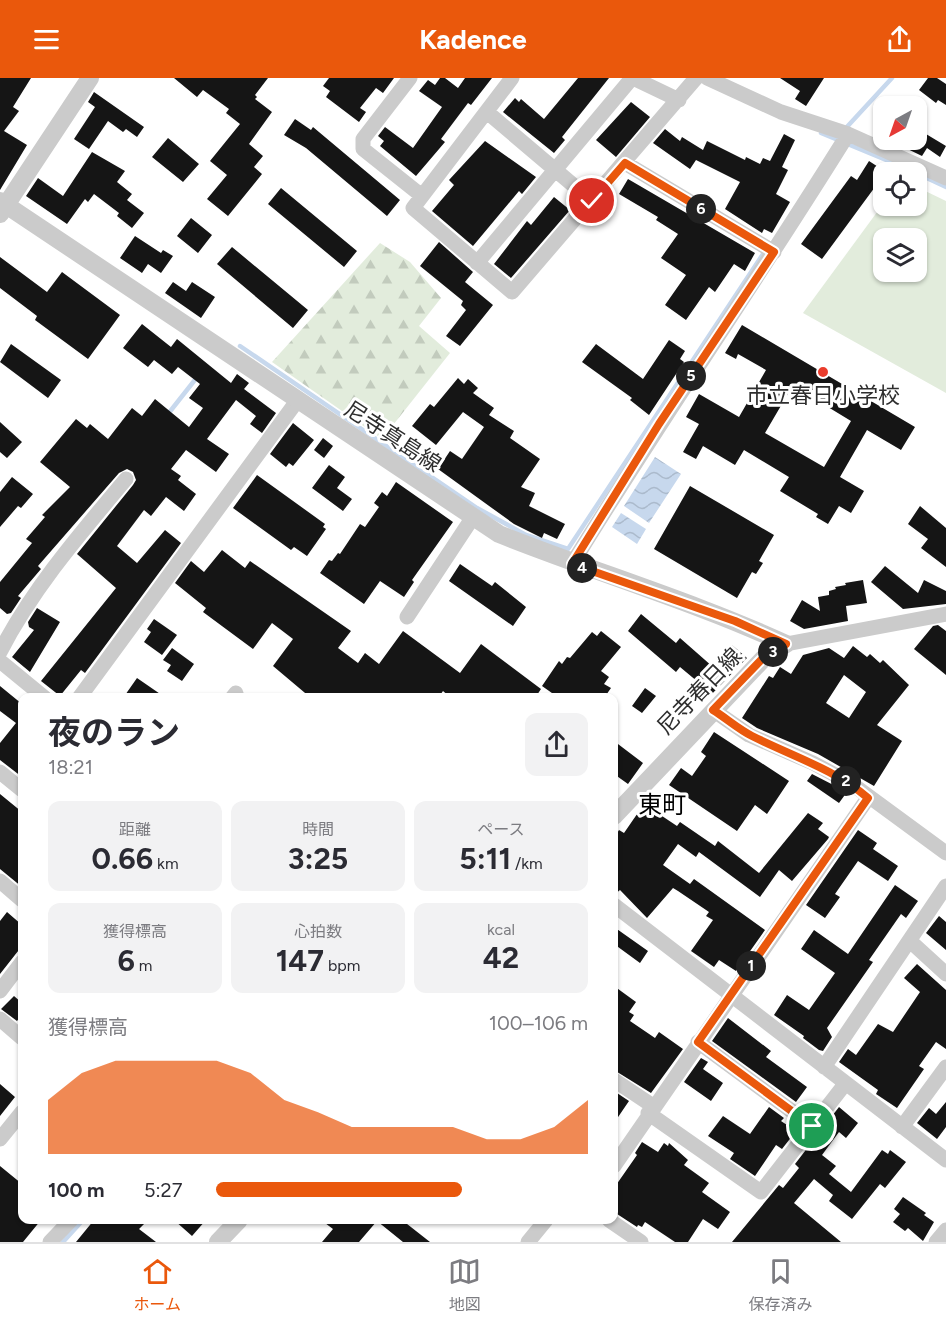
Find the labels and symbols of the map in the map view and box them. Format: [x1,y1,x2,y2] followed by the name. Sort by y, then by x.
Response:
[873,96,927,150] north arrow
[566,175,617,226] pin
[686,194,716,224] pin: 6
[676,361,706,391] pin: 5
[816,365,830,379] marker: 市立春日小学校
[746,382,900,409] place label: 市立春日小学校
[339,395,446,478] street label: 尼寺真島線
[567,553,597,583] pin: 4
[758,637,788,667] pin: 3
[651,642,747,740] street label: 尼寺春日線
[831,766,861,796] pin: 2
[638,790,686,819] district label: 東町
[736,951,766,981] pin: 1
[786,1100,837,1151] pin

